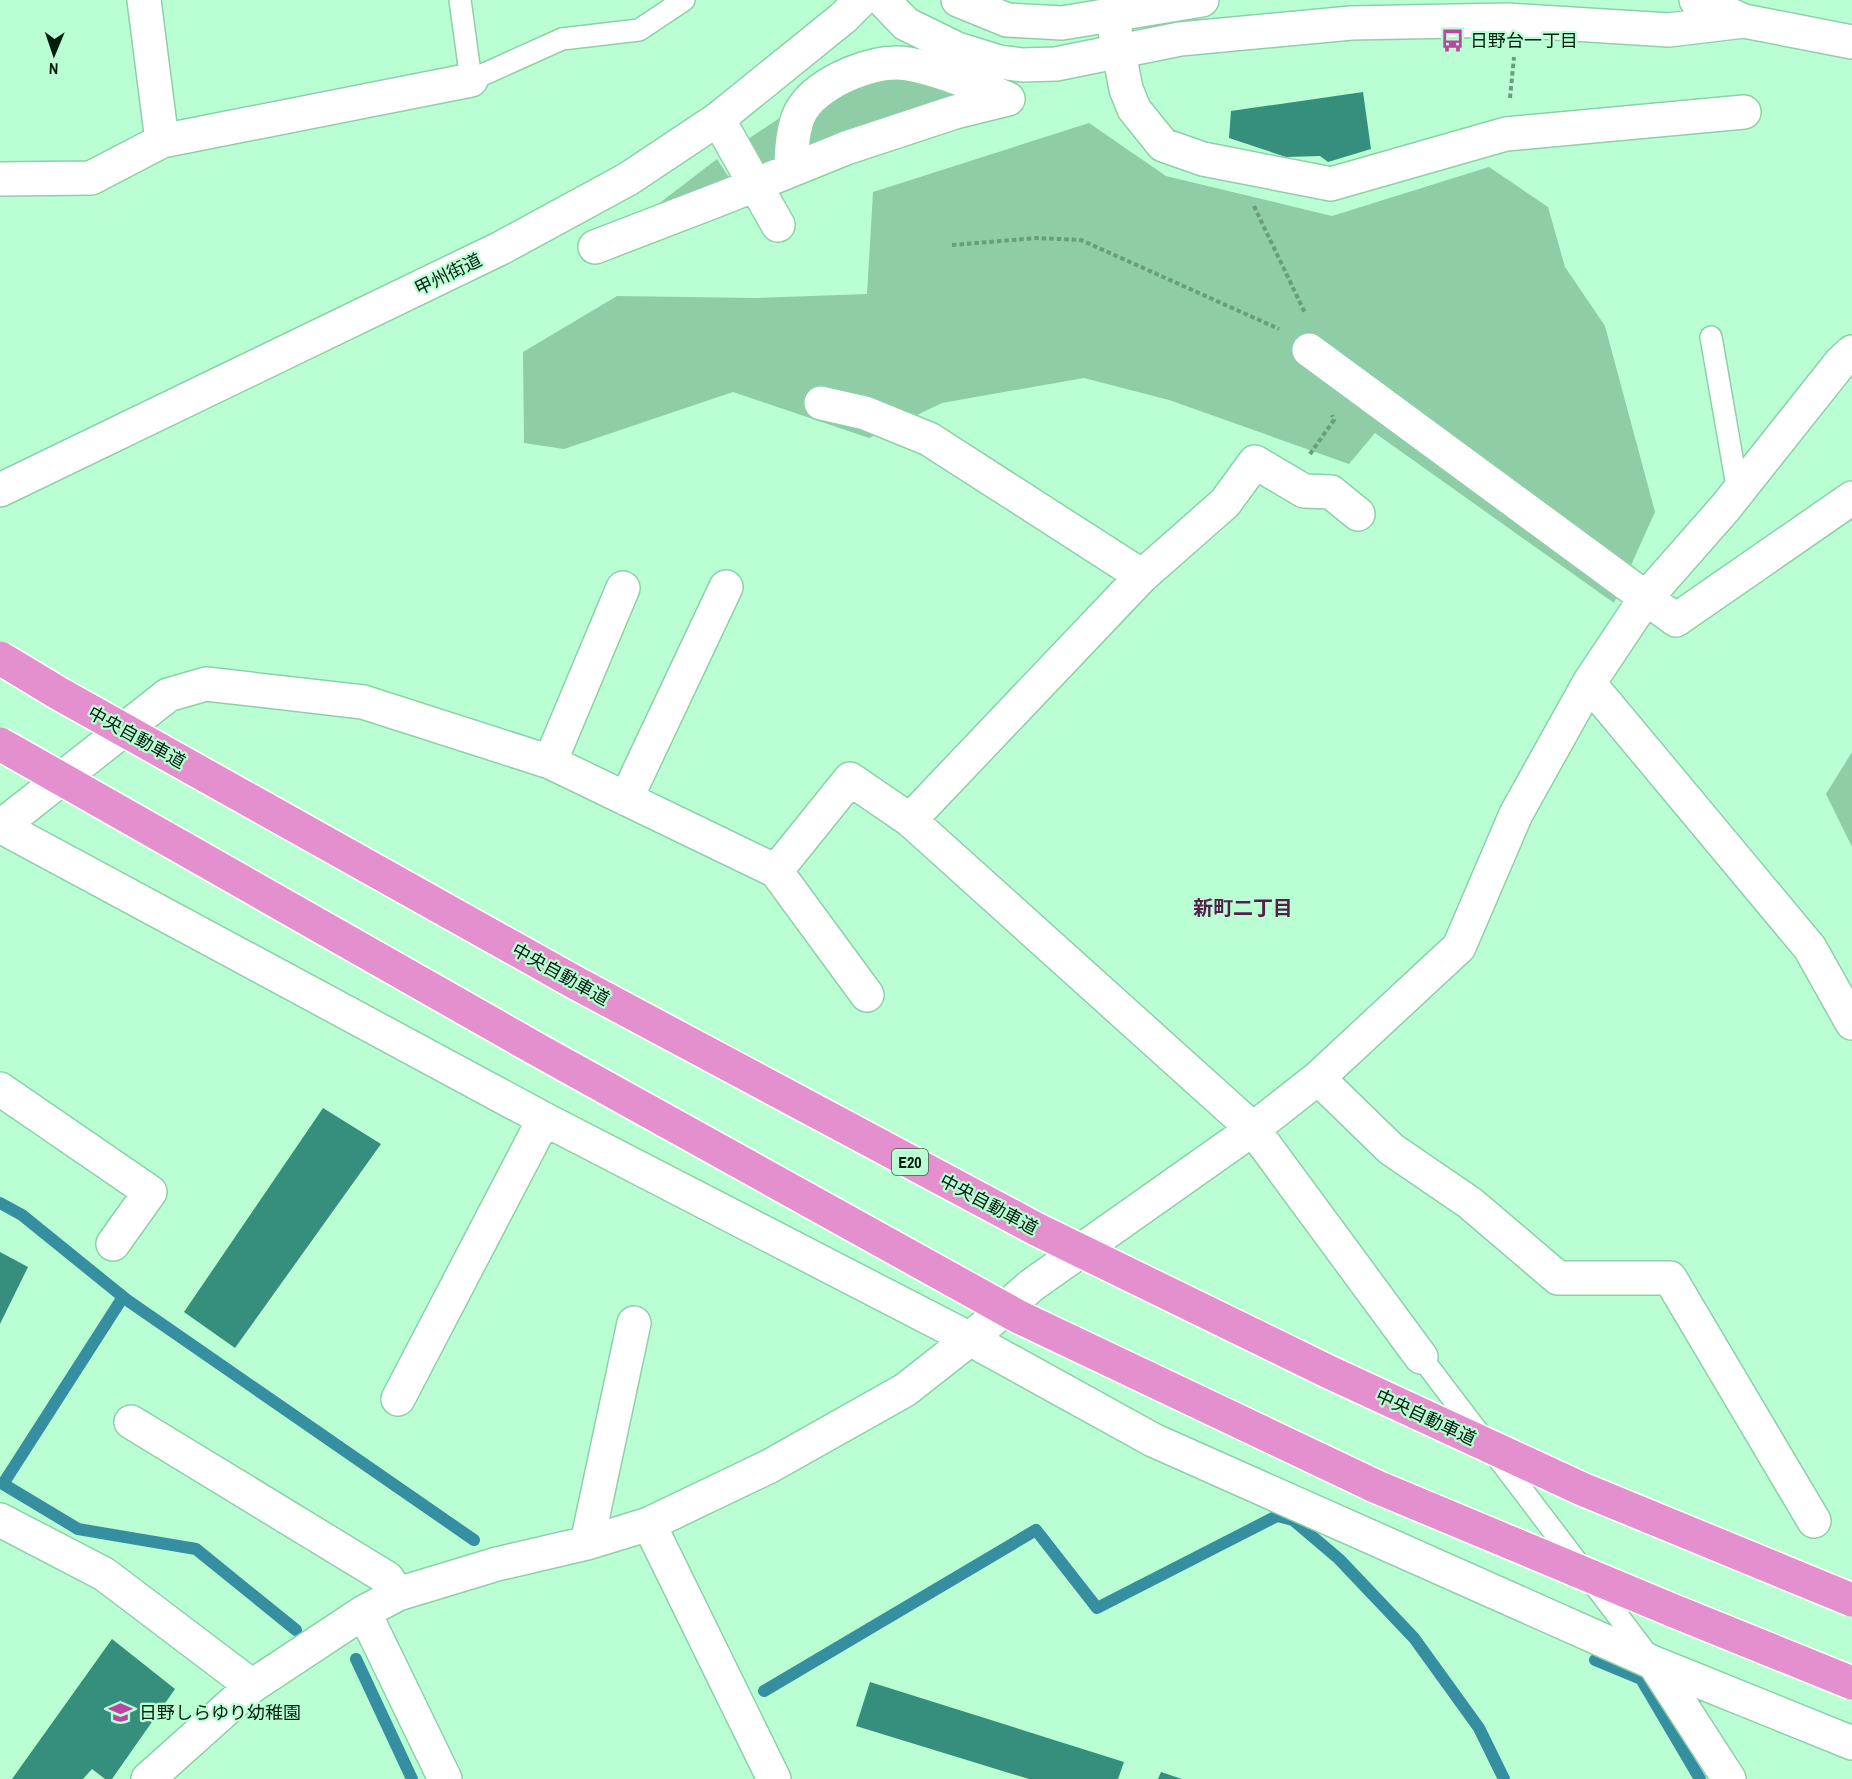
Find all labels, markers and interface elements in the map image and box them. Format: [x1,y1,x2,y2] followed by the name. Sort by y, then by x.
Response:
[24,24,84,84] north arrow
[1439,27,1465,53] bus stop icon: 日野台一丁目
[1470,28,1578,53] place label: 日野台一丁目
[48,58,59,80] text: N
[410,247,486,301] street label: 甲州街道
[84,700,190,774] street label: 中央自動車道
[1193,894,1293,921] district label: 新町二丁目
[508,937,614,1011] street label: 中央自動車道
[892,1149,928,1175] road number: E20
[935,1168,1043,1240] street label: 中央自動車道
[1372,1383,1480,1451] street label: 中央自動車道
[108,1699,134,1725] school or university icon: 日野しらゆり幼稚園
[139,1700,301,1725] place label: 日野しらゆり幼稚園

